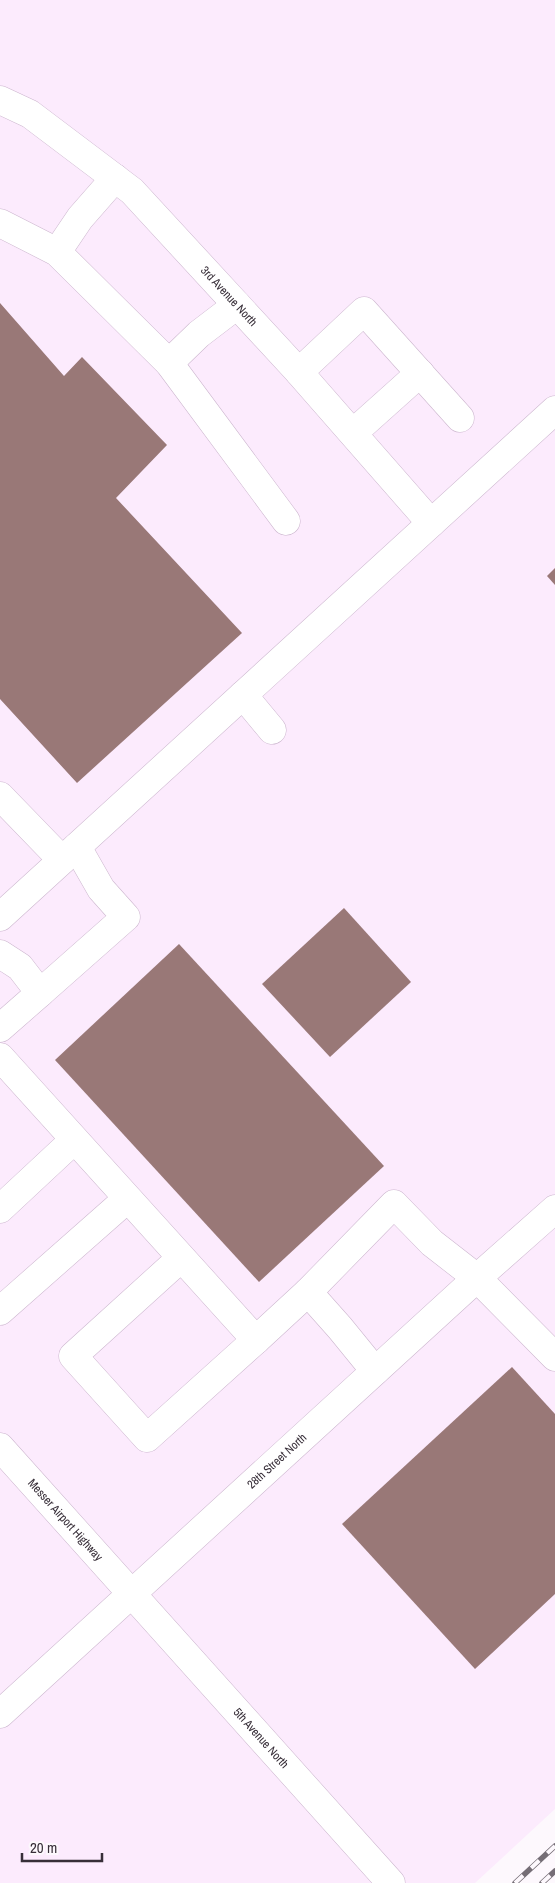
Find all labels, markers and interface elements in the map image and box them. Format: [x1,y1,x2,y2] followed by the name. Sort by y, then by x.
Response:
[197,263,261,330] street label: 3rd Avenue North
[244,1430,310,1492] street label: 28th Street North
[24,1475,107,1565] street label: Messer Airport Highway
[230,1704,292,1772] street label: 5th Avenue North
[22,1830,102,1862] scale bar
[30,1837,57,1858] text: 20 m

